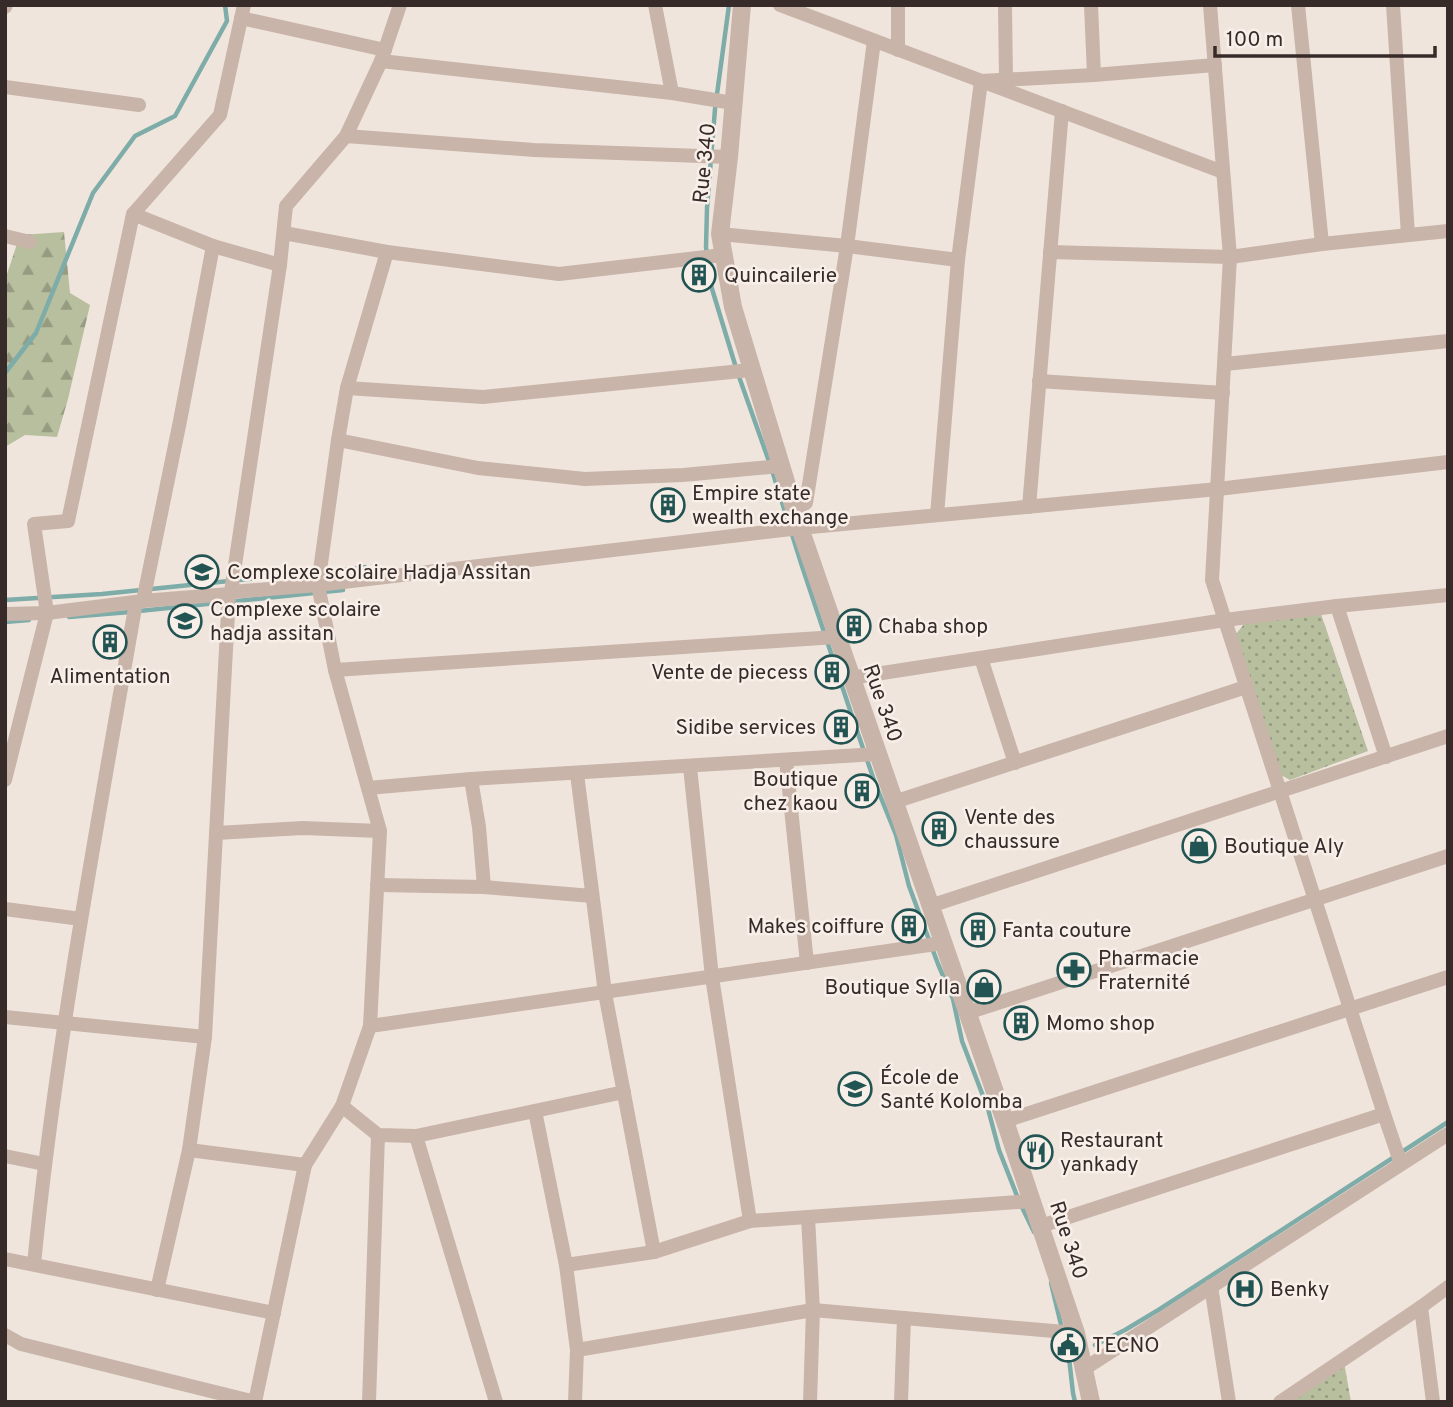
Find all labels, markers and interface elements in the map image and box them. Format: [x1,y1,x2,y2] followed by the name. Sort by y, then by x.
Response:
[1215,14,1436,58] scale bar
[1226,27,1283,54] text: 100 m
[688,122,723,205] street label: Rue 340
[680,256,718,294] building icon: Quincailerie
[724,263,837,290] place label: Quincailerie
[692,481,849,532] place label: Empire state wealth exchange
[649,486,687,524] building icon: Empire state wealth exchange
[183,553,221,591] school or university icon: Complexe scolaire Hadja Assitan
[227,560,531,587] place label: Complexe scolaire Hadja Assitan
[210,597,381,648] place label: Complexe scolaire hadja assitan
[166,602,204,640] school or university icon: Complexe scolaire hadja assitan
[835,607,873,645] building icon: Chaba shop
[878,614,988,641] place label: Chaba shop
[91,623,129,661] building icon: Alimentation
[813,653,851,691] building icon: Vente de piecess
[651,660,808,687] place label: Vente de piecess
[856,661,907,746] street label: Rue 340
[50,664,170,691] place label: Alimentation
[822,708,860,746] building icon: Sidibe services
[675,715,816,742] place label: Sidibe services
[743,767,838,818] place label: Boutique chez kaou
[843,772,881,810] building icon: Boutique chez kaou
[964,805,1060,856] place label: Vente des chaussure
[920,810,958,848] building icon: Vente des chaussure
[1180,827,1218,865] shop icon: Boutique Aly
[1224,834,1344,861] place label: Boutique Aly
[890,907,928,945] building icon: Makes coiffure
[959,911,997,949] building icon: Fanta couture
[748,914,884,941] place label: Makes coiffure
[1002,918,1131,945] place label: Fanta couture
[1098,946,1199,997] place label: Pharmacie Fraternité
[1055,951,1093,989] pharmacy icon: Pharmacie Fraternité
[965,968,1003,1006] shop icon: Boutique Sylla
[825,975,960,1002] place label: Boutique Sylla
[1002,1004,1040,1042] building icon: Momo shop
[1046,1011,1155,1038] place label: Momo shop
[880,1064,1022,1116] place label: École de Santé Kolomba
[836,1070,874,1108] school or university icon: École de Santé Kolomba
[1060,1128,1163,1179] place label: Restaurant yankady
[1017,1133,1055,1171] restaurant icon: Restaurant yankady
[1042,1198,1093,1283] street label: Rue 340
[1226,1270,1264,1308] hospital icon: Benky
[1270,1277,1329,1304] place label: Benky
[1049,1326,1087,1364] public building icon: TECNO
[1092,1333,1160,1360] place label: TECNO

